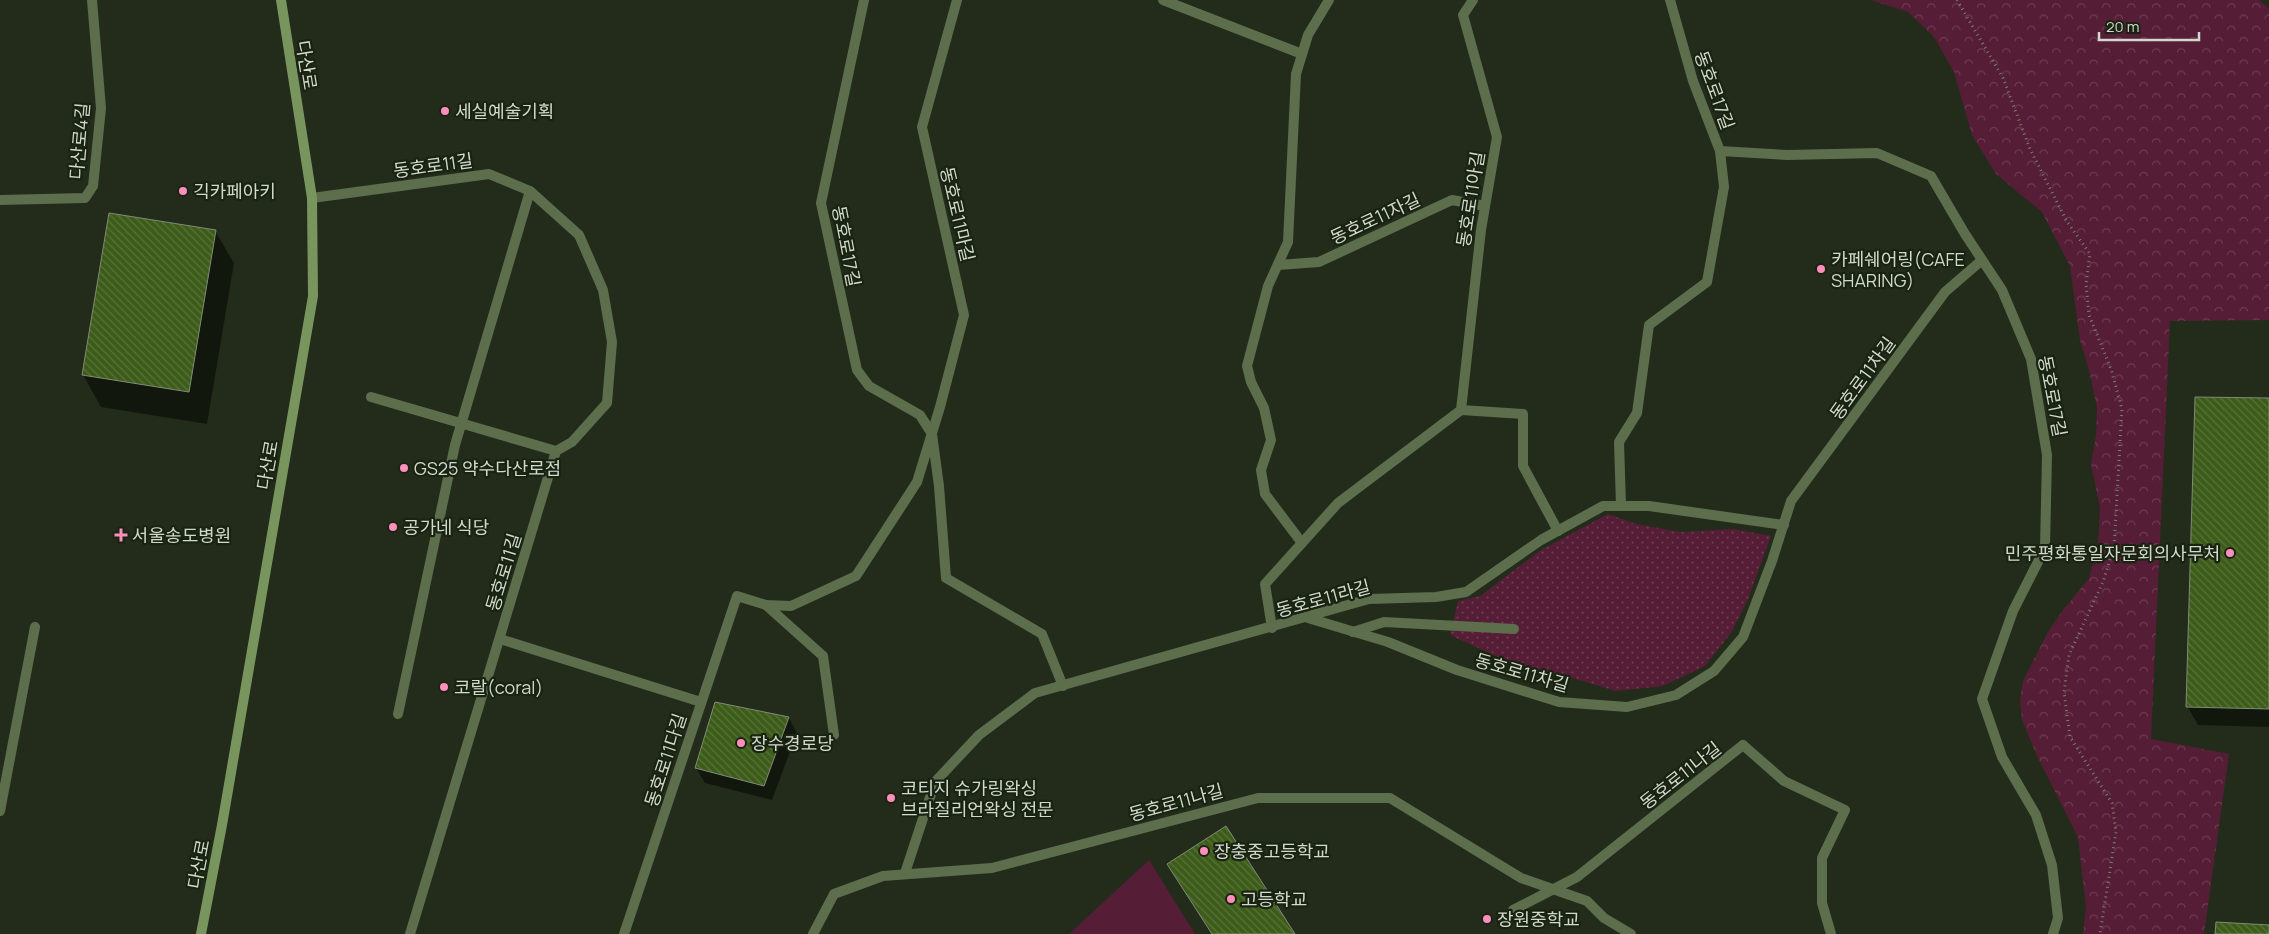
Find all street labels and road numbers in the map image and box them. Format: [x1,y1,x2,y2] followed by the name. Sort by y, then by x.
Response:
[291,39,323,91] street label: 다산로
[1690,47,1740,133] street label: 동호로17길
[64,102,94,180] street label: 다산로4길
[392,148,474,182] street label: 동호로11길
[1451,149,1489,249] street label: 동호로11아길
[935,164,981,264] street label: 동호로11마길
[1326,187,1424,249] street label: 동호로11자길
[827,203,867,289] street label: 동호로17길
[1824,332,1900,424] street label: 동호로11차길
[2033,353,2073,439] street label: 동호로17길
[251,438,283,492] street label: 다산로
[480,530,526,614] street label: 동호로11길
[1273,574,1373,622] street label: 동호로11라길
[1472,647,1572,697] street label: 동호로11차길
[639,710,691,810] street label: 동호로11다길
[1634,736,1726,814] street label: 동호로11나길
[1126,778,1226,826] street label: 동호로11나길
[181,837,215,891] street label: 다산로

